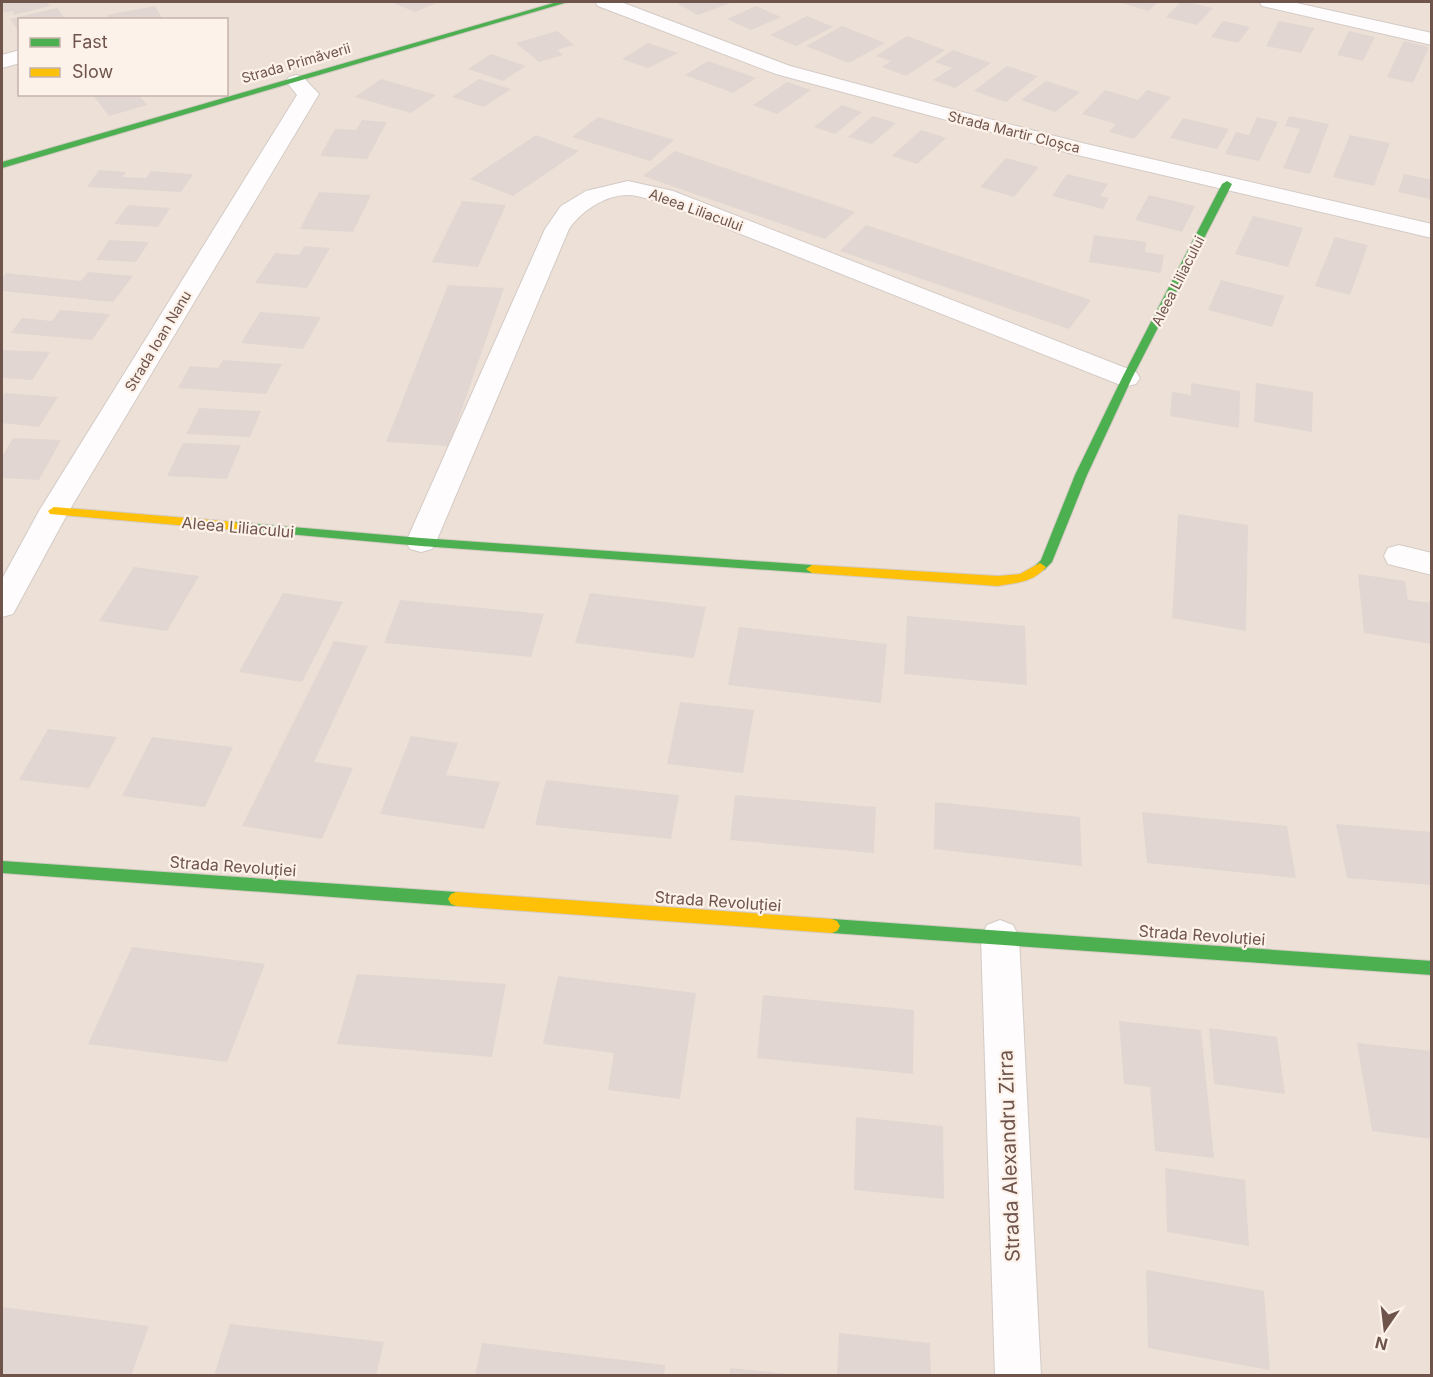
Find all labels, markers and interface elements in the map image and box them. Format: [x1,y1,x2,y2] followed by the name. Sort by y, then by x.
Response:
[18,18,228,96] legend
[72,31,108,52] text: Fast
[239,39,352,86] street label: Strada Primăverii
[72,61,113,82] text: Slow
[946,107,1082,157] street label: Strada Martir Cloșca
[647,185,745,234] street label: Aleea Liliacului
[1148,233,1208,329] street label: Aleea Liliacului
[121,287,194,394] street label: Strada Ioan Nanu
[181,512,295,542] street label: Aleea Liliacului
[169,852,297,880] street label: Strada Revoluției
[654,887,782,915] street label: Strada Revoluției
[1138,921,1266,949] street label: Strada Revoluției
[993,1049,1025,1263] street label: Strada Alexandru Zirra
[1355,1299,1415,1359] north arrow
[1373,1332,1390,1355] text: N

